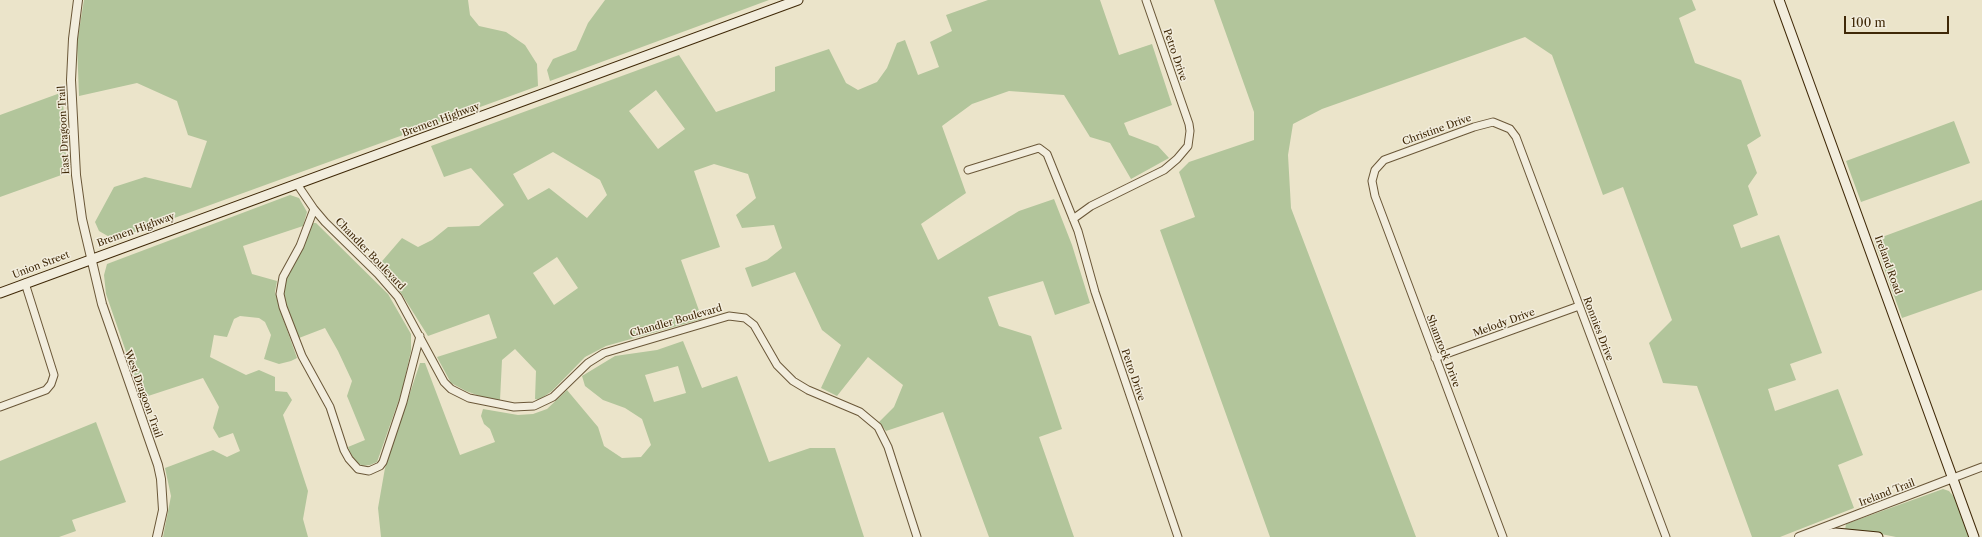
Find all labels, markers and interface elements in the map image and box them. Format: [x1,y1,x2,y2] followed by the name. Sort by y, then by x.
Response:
[1846,8,1951,34] scale bar
[1851,15,1886,30] text: 100 m
[1160,27,1190,83] street label: Petro Drive
[56,85,72,175] street label: East Dragoon Trail
[400,100,482,140] street label: Bremen Highway
[1401,112,1473,148] street label: Christine Drive
[95,210,177,250] street label: Bremen Highway
[333,216,407,292] street label: Chandler Boulevard
[1872,234,1904,296] street label: Ireland Road
[11,249,71,281] street label: Union Street
[1580,295,1616,363] street label: Ronnies Drive
[629,302,723,340] street label: Chandler Boulevard
[1472,306,1536,340] street label: Melody Drive
[1424,313,1462,389] street label: Shamrock Drive
[1118,347,1148,403] street label: Petro Drive
[122,348,164,440] street label: West Dragoon Trail
[1857,477,1917,509] street label: Ireland Trail

